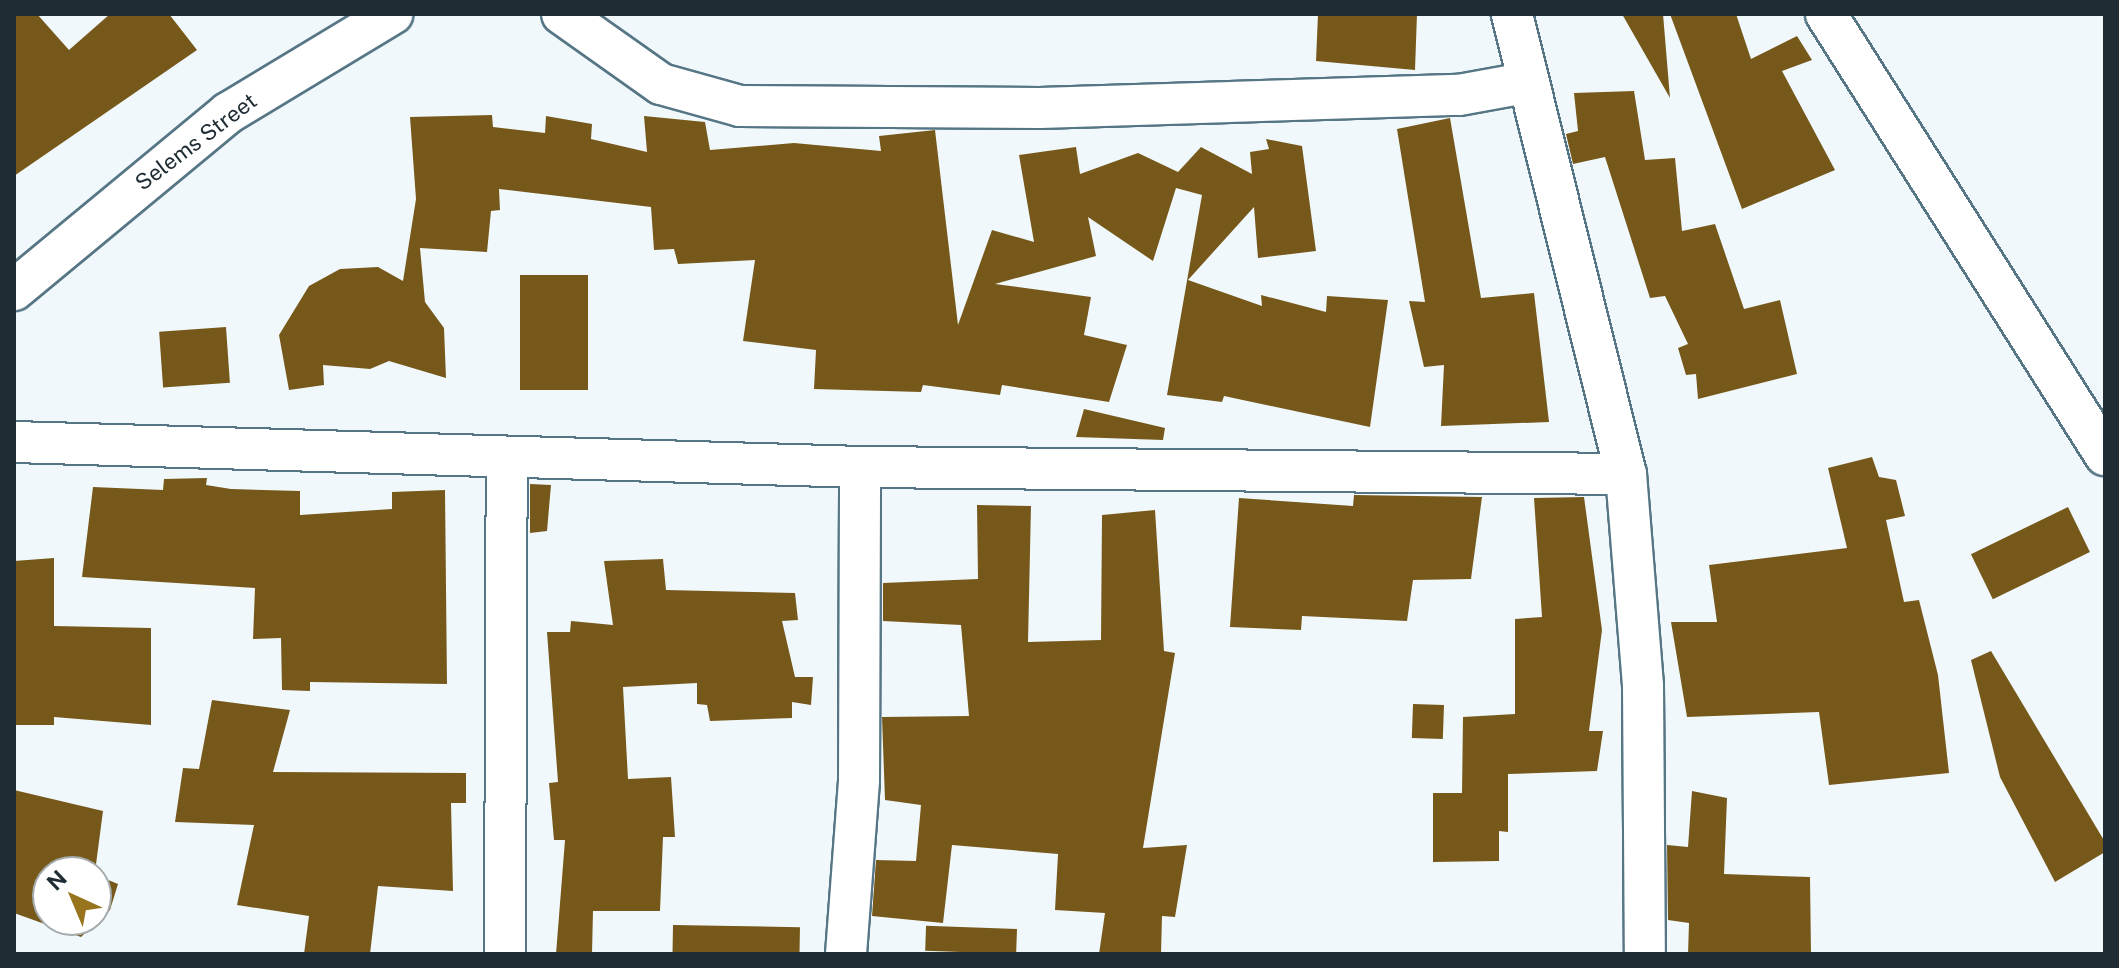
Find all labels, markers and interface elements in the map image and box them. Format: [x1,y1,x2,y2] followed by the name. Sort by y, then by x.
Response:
[130,88,262,196] street label: Selems Street
[32,856,112,936] north arrow
[41,865,72,896] text: N

